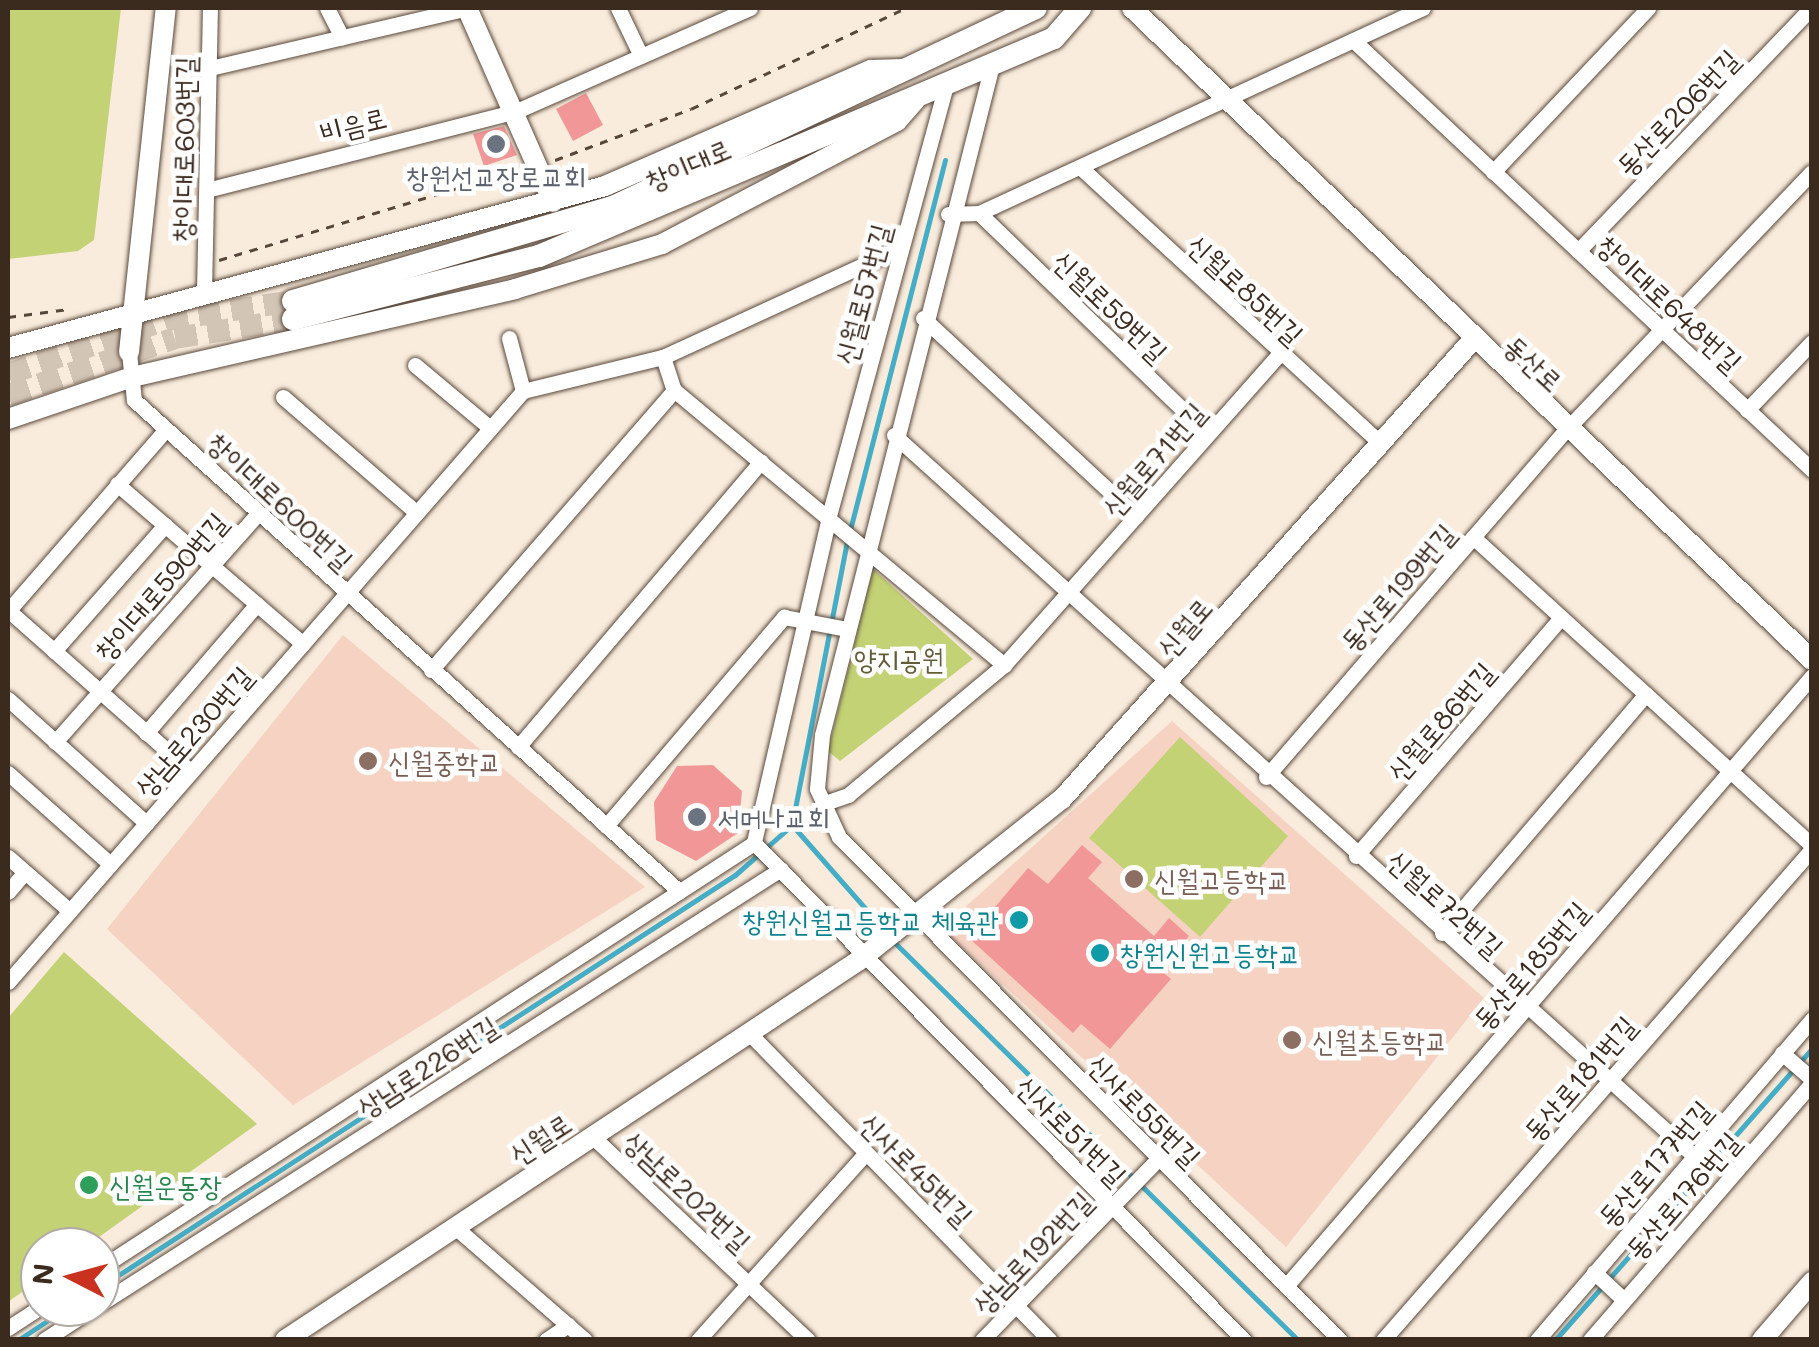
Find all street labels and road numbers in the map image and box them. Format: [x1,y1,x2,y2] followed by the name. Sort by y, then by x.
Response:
[1608,42,1746,182] street label: 동산로206번길
[165,56,201,242] street label: 창이대로603번길
[316,100,390,148] street label: 비음로
[640,131,736,197] street label: 창이대로
[827,220,897,368] street label: 신월로57번길
[1181,227,1311,351] street label: 신월로85번길
[1591,227,1749,379] street label: 창이대로648번길
[1047,243,1175,369] street label: 신월로59번길
[1498,328,1570,398] street label: 동산로
[1094,395,1212,523] street label: 신월로71번길
[201,425,361,577] street label: 창이대로600번길
[87,505,233,667] street label: 창이대로590번길
[1332,516,1462,658] street label: 동산로199번길
[1149,590,1219,664] street label: 신월로
[1379,655,1501,787] street label: 신월로86번길
[127,659,259,803] street label: 상남로230번길
[1381,842,1511,964] street label: 신월로72번길
[1465,894,1595,1036] street label: 동산로185번길
[350,1008,504,1124] street label: 상남로226번길
[1516,1009,1642,1147] street label: 동산로181번길
[1082,1047,1208,1173] street label: 신사로55번길
[1010,1068,1134,1192] street label: 신사로51번길
[1590,1093,1718,1233] street label: 동산로177번길
[503,1106,577,1170] street label: 신월로
[854,1106,980,1232] street label: 신사로45번길
[618,1124,758,1258] street label: 상남로202번길
[1618,1124,1746,1266] street label: 동산로176번길
[965,1184,1099,1320] street label: 상남로192번길

